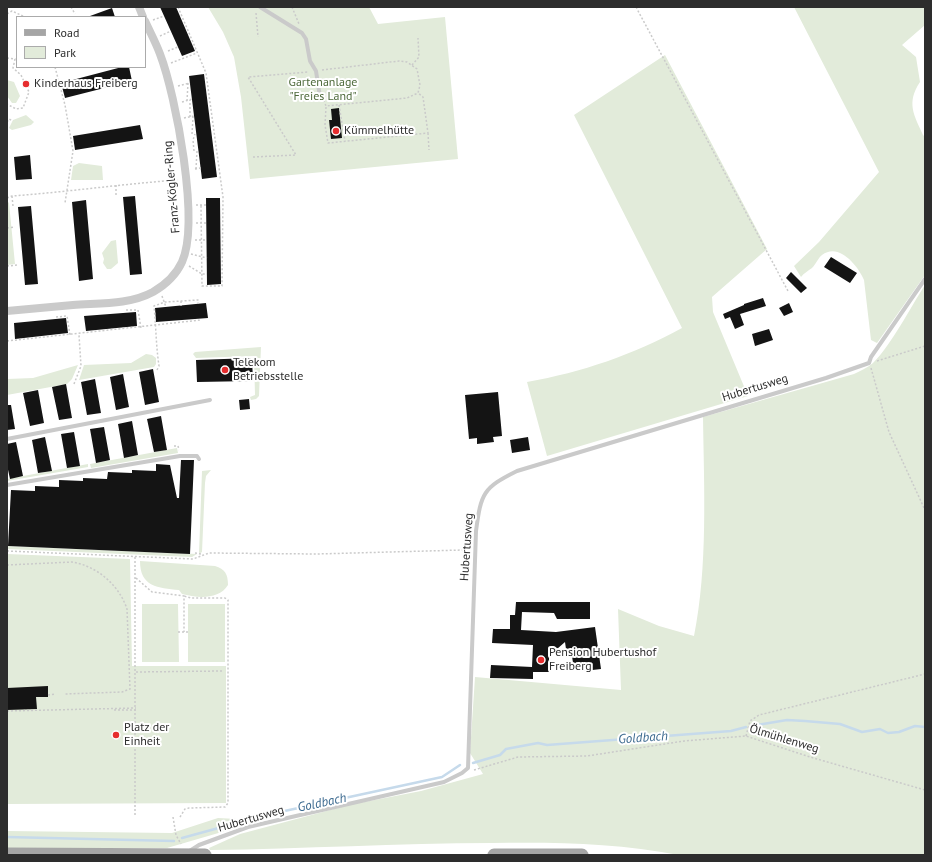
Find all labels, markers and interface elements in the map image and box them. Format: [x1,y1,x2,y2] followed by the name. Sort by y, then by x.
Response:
[16,16,146,68] legend
[54,25,79,40] text: Road
[54,45,76,60] text: Park
[289,76,357,104] park label: Gartenanlage "Freies Land"
[34,77,138,91] place label: Kinderhaus Freiberg
[21,79,31,89] marker: Kinderhaus Freiberg
[344,124,414,138] place label: Kümmelhütte
[331,126,341,136] marker: Kümmelhütte
[161,140,183,234] street label: Franz-Kögler-Ring
[233,356,303,384] place label: Telekom Betriebsstelle
[220,365,230,375] marker: Telekom Betriebsstelle
[720,371,790,405] street label: Hubertusweg
[457,512,477,582] street label: Hubertusweg
[549,646,656,674] place label: Pension Hubertushof Freiberg
[536,655,546,665] marker: Pension Hubertushof Freiberg
[124,721,169,749] place label: Platz der Einheit
[748,722,820,756] street label: Ölmühlenweg
[618,728,668,748] water label: Goldbach
[111,730,121,740] marker: Platz der Einheit
[296,790,348,816] water label: Goldbach
[216,803,286,835] street label: Hubertusweg

